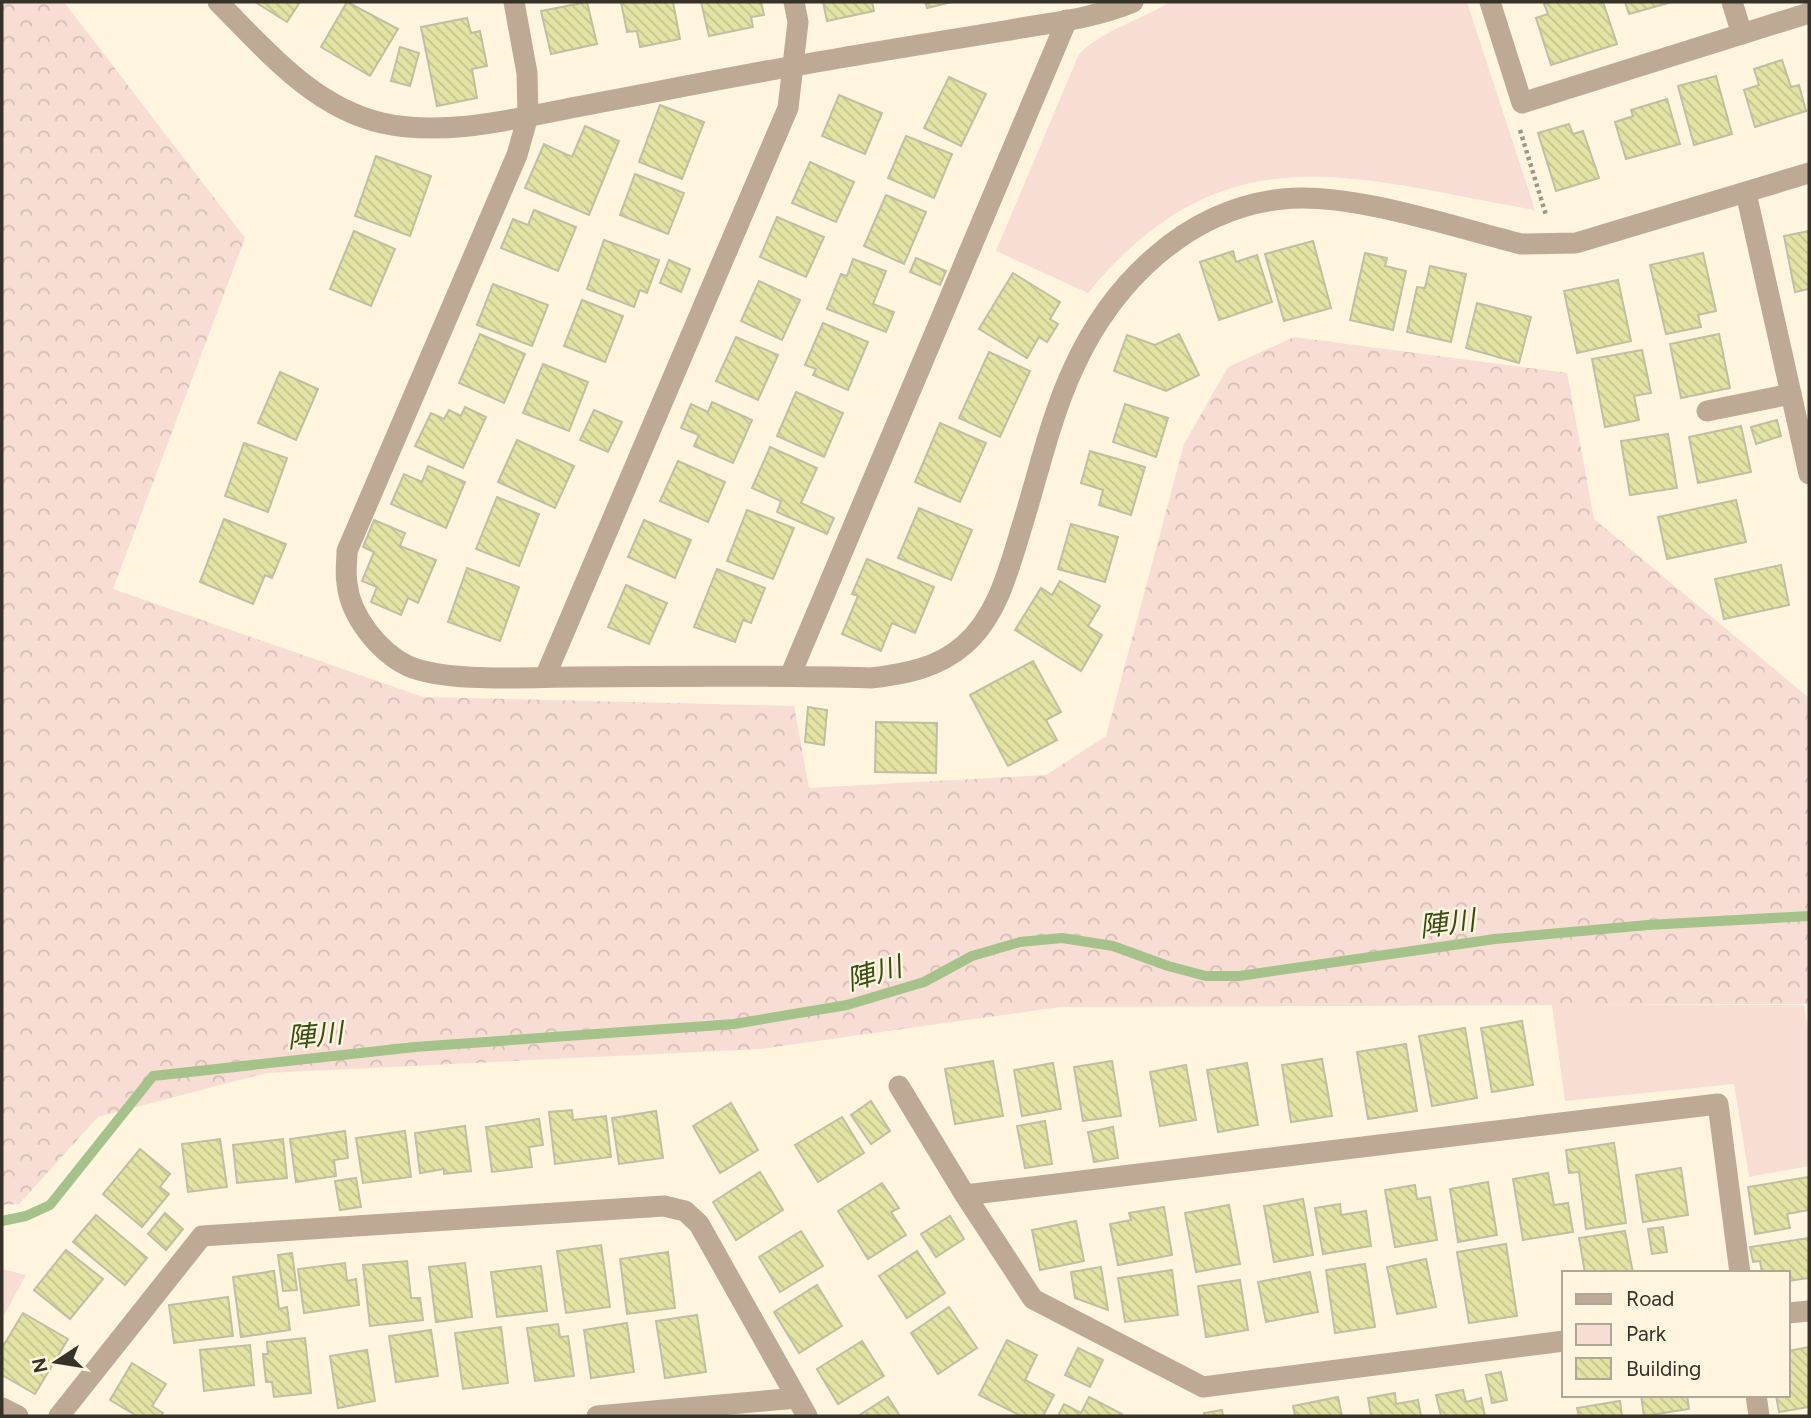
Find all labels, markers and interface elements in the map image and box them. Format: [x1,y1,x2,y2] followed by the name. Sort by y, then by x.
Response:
[1417,902,1480,944] water label: 陣川
[842,948,908,997] water label: 陣川
[285,1015,348,1055] water label: 陣川
[1562,1271,1790,1397] legend
[1626,1286,1674,1311] text: Road
[1626,1321,1667,1346] text: Park
[21,1327,91,1397] north arrow
[27,1356,53,1375] text: N
[1626,1356,1701,1381] text: Building

